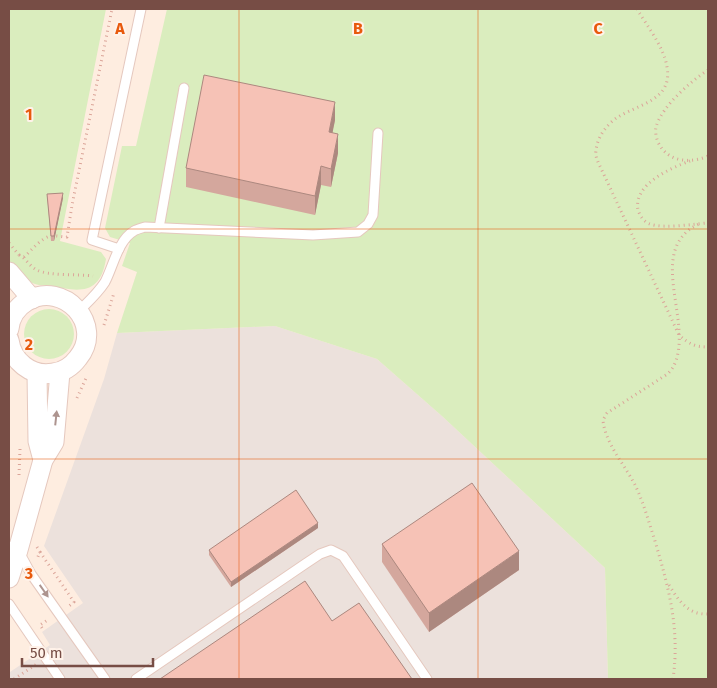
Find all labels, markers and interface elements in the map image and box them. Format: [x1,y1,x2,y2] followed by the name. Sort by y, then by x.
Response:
[114,19,125,38] text: A
[353,19,363,38] text: B
[593,19,603,38] text: C
[25,105,33,124] text: 1
[25,335,33,354] text: 2
[53,409,61,425] one-way arrow
[24,564,33,583] text: 3
[39,584,49,598] one-way arrow
[22,636,154,668] scale bar
[30,644,63,662] text: 50 m

